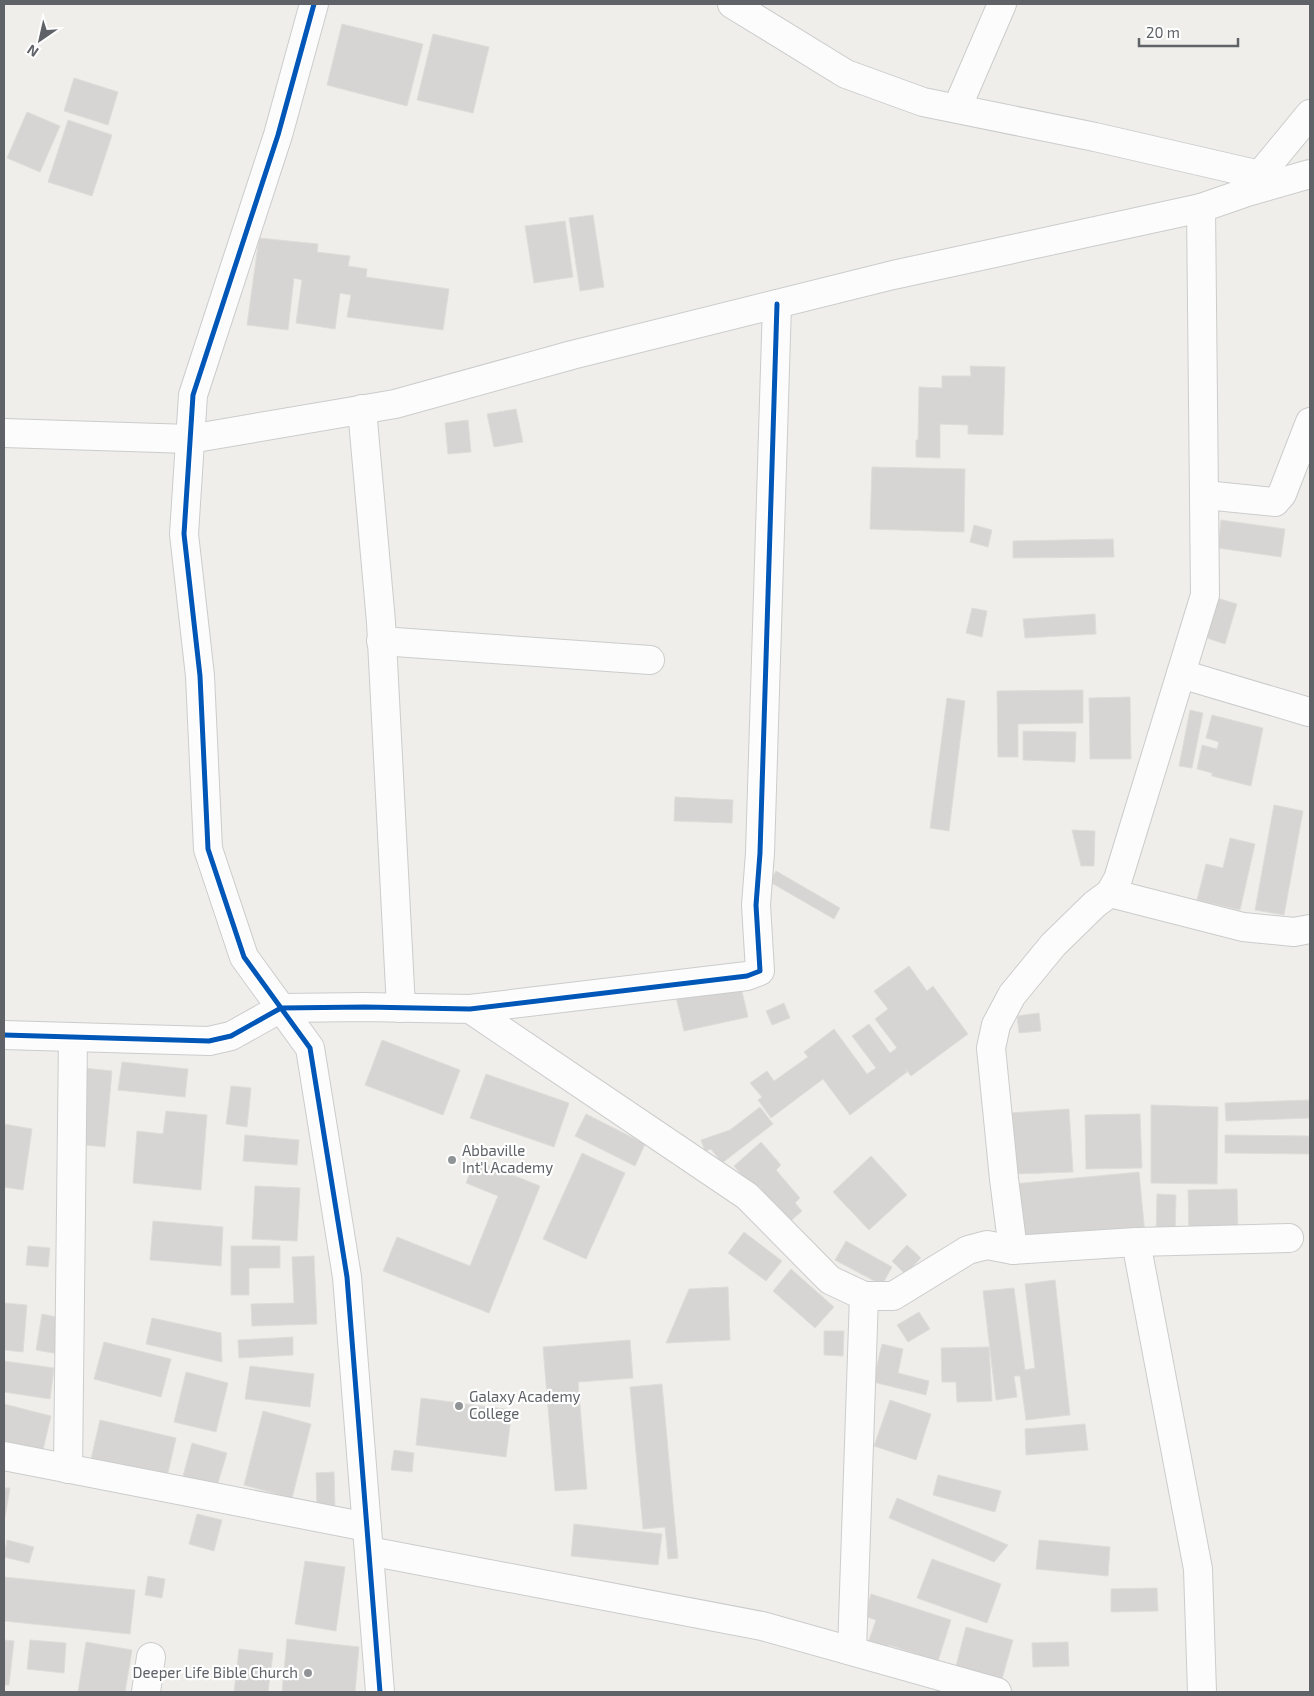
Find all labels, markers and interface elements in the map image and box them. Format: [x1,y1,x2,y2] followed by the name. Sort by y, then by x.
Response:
[15,15,65,65] north arrow
[1139,15,1238,47] scale bar
[1146,23,1180,41] text: 20 m
[24,41,41,61] text: N
[462,1141,553,1176] place label: Abbaville Int'l Academy
[446,1154,458,1166] marker: Abbaville Int'l Academy
[469,1387,581,1422] place label: Galaxy Academy College
[453,1400,465,1412] marker: Galaxy Academy College
[133,1663,298,1681] place label: Deeper Life Bible Church
[302,1667,314,1679] marker: Deeper Life Bible Church

